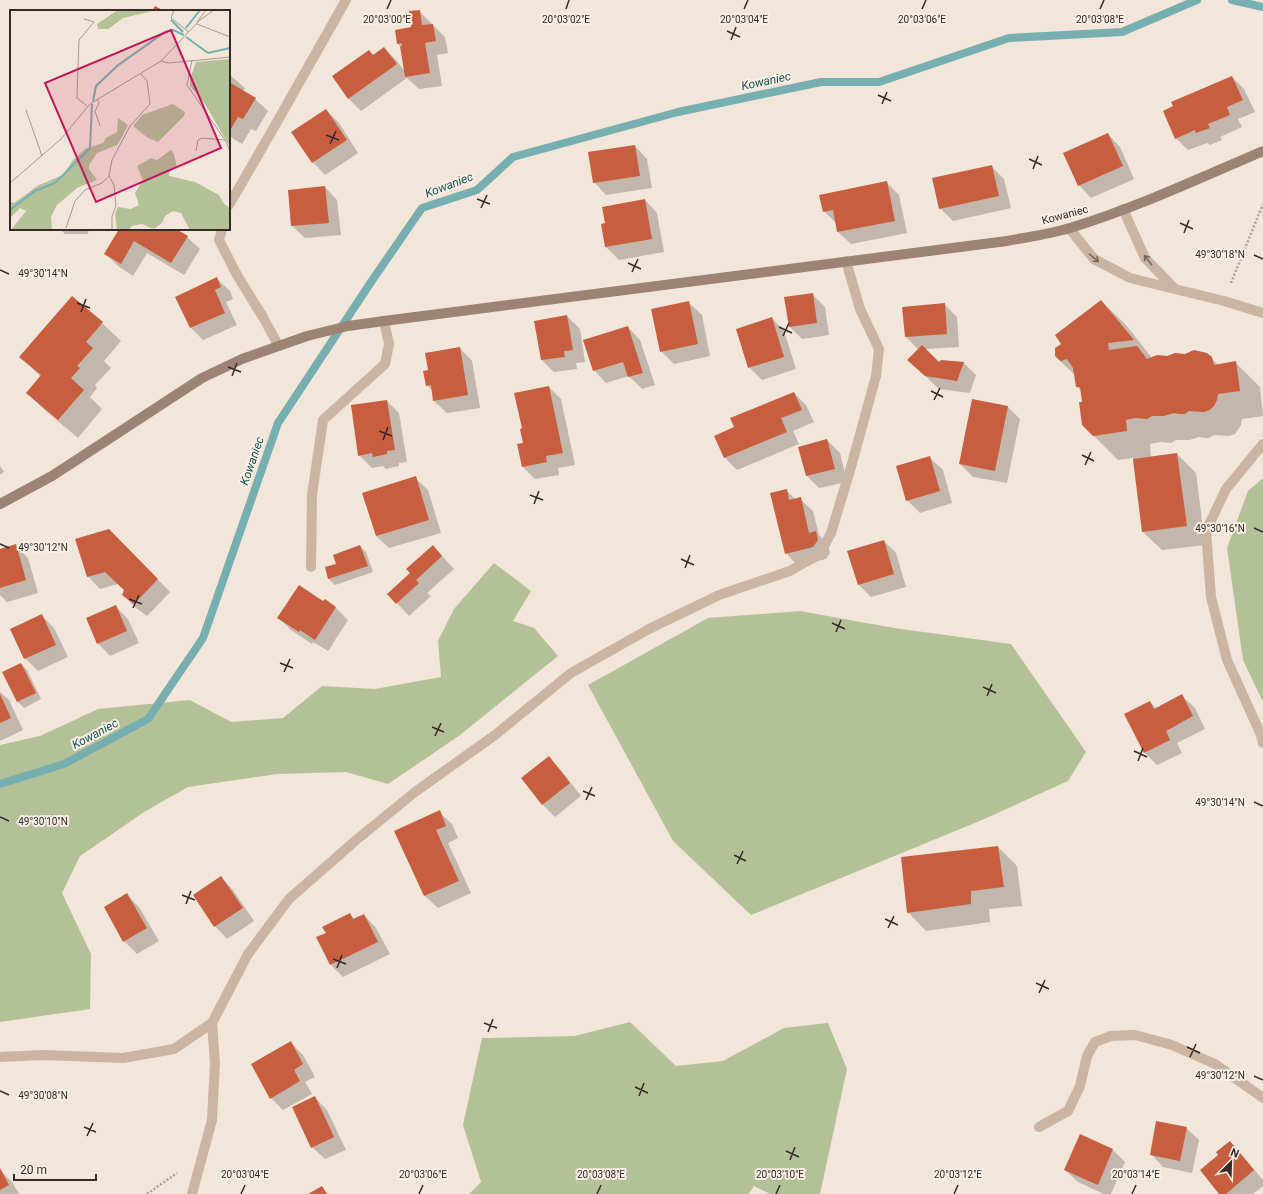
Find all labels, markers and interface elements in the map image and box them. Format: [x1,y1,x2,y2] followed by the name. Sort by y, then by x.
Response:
[10,10,230,230] inset map
[363,14,411,25] text: 20°03'00"E
[542,14,590,25] text: 20°03'02"E
[720,14,768,25] text: 20°03'04"E
[898,14,946,25] text: 20°03'06"E
[1076,14,1124,25] text: 20°03'08"E
[740,69,792,93] water label: Kowaniec
[423,169,475,201] water label: Kowaniec
[1040,202,1090,227] street label: Kowaniec
[1195,249,1245,260] text: 49°30'18"N
[1089,253,1100,262] one-way arrow
[1143,254,1152,265] one-way arrow
[18,268,68,279] text: 49°30'14"N
[237,435,267,487] water label: Kowaniec
[1195,523,1245,534] text: 49°30'16"N
[18,542,68,553] text: 49°30'12"N
[69,716,121,752] water label: Kowaniec
[1195,797,1245,808] text: 49°30'14"N
[18,816,68,827] text: 49°30'10"N
[1195,1070,1245,1081] text: 49°30'12"N
[18,1090,68,1101] text: 49°30'08"N
[1211,1142,1251,1182] north arrow
[1229,1146,1241,1161] text: N
[14,1156,96,1182] scale bar
[20,1163,47,1177] text: 20 m
[221,1169,269,1180] text: 20°03'04"E
[399,1169,447,1180] text: 20°03'06"E
[577,1169,625,1180] text: 20°03'08"E
[756,1169,804,1180] text: 20°03'10"E
[934,1169,982,1180] text: 20°03'12"E
[1112,1169,1160,1180] text: 20°03'14"E

